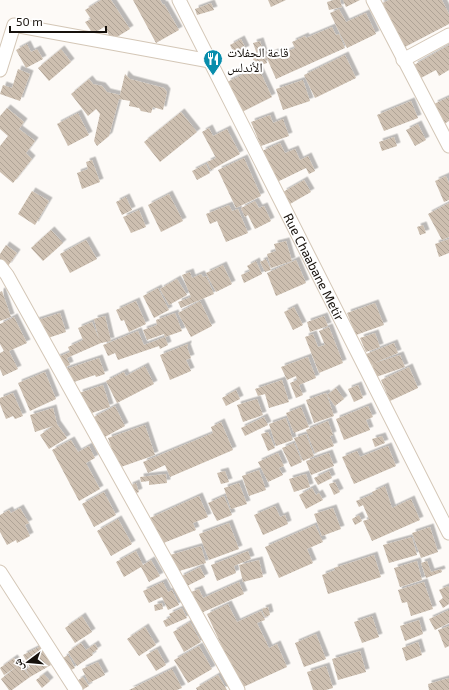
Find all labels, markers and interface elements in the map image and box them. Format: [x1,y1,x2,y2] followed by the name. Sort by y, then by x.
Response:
[10,8,106,34] scale bar
[16,14,43,28] text: 50 m
[227,44,289,76] place label: قاعة الحفلات الأندلس
[202,48,224,76] restaurant icon: قاعة الحفلات الأندلس
[280,210,348,323] street label: Rue Chaabane Metir
[8,642,48,682] north arrow
[10,657,28,672] text: ش

